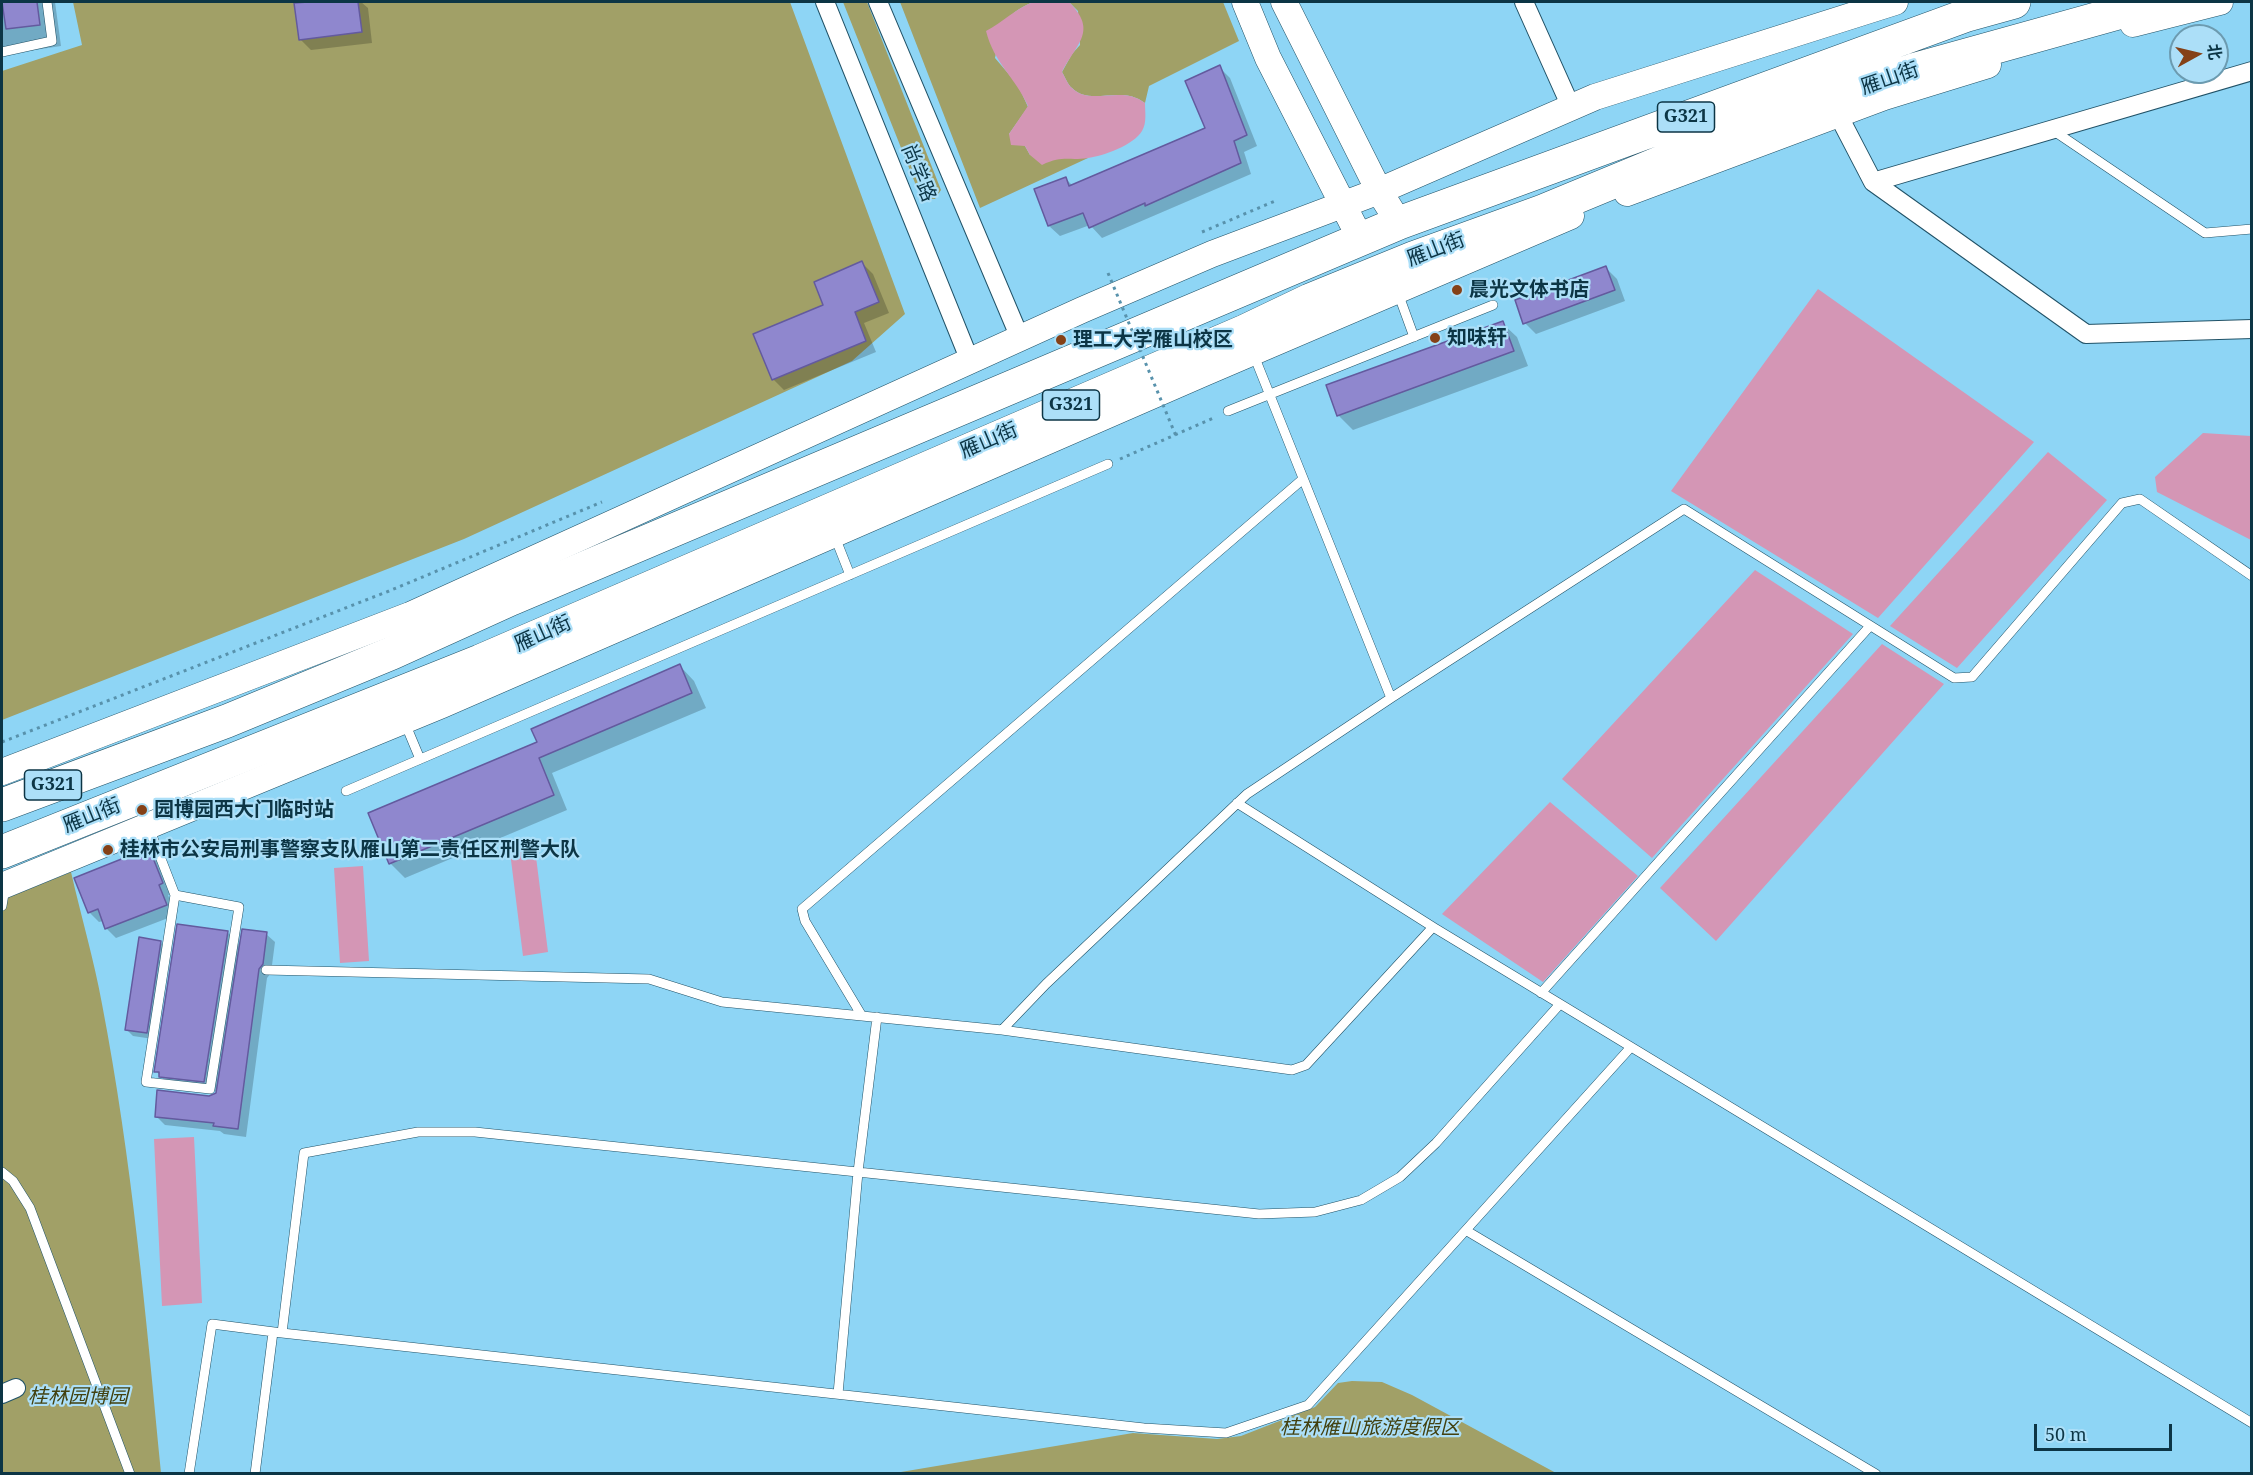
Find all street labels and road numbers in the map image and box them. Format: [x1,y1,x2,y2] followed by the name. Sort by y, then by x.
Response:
[1858,58,1922,100] street label: 雁山街
[1658,102,1714,132] road number: G321
[896,141,940,205] street label: 尚学路
[1404,228,1468,272] street label: 雁山街
[1042,390,1100,420] road number: G321
[957,418,1021,464] street label: 雁山街
[511,611,575,657] street label: 雁山街
[25,770,82,800] road number: G321
[60,794,124,838] street label: 雁山街

